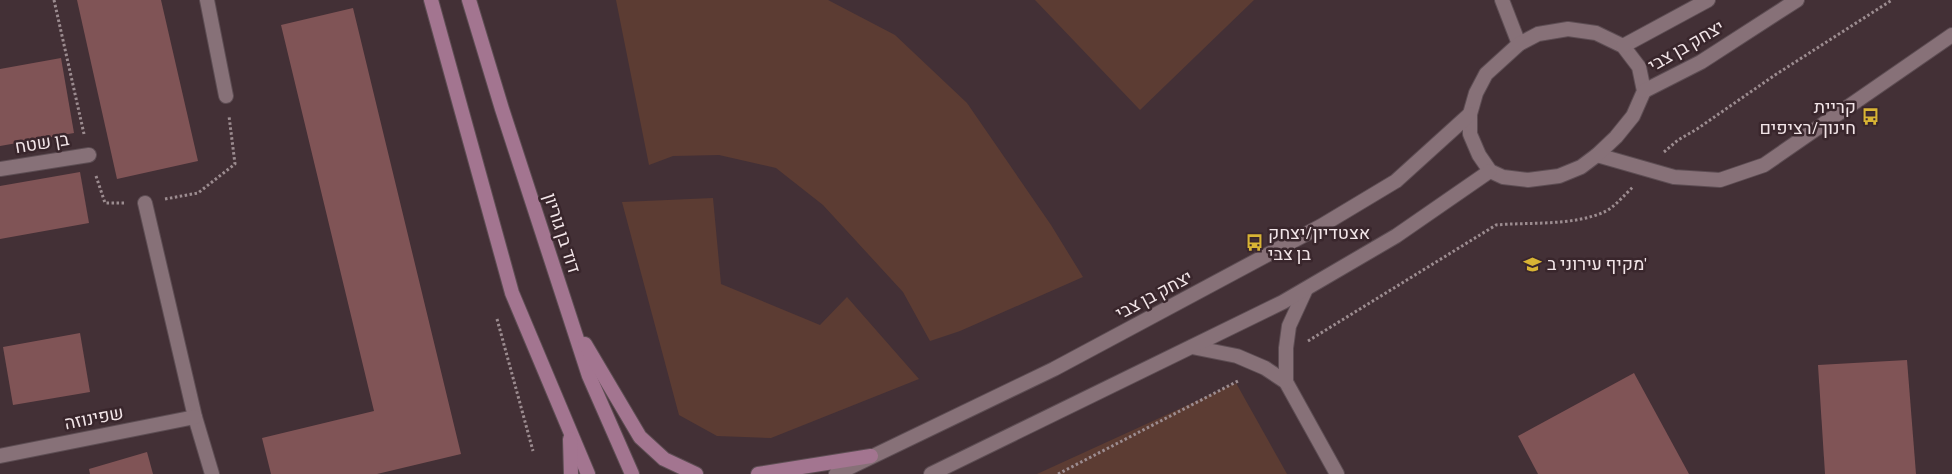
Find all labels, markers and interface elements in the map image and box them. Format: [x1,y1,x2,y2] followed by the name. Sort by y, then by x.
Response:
[1644,15,1727,76] street label: יצחק בן צבי
[1759,95,1856,138] place label: קריית חינוך/רציפים
[1860,107,1880,127] bus stop icon: קריית חינוך/רציפים
[13,127,71,157] street label: בן שטח
[540,190,586,276] street label: דוד בן גוריון
[1268,221,1370,264] place label: אצטדיון/יצחק בן צבי
[1244,233,1264,253] bus stop icon: אצטדיון/יצחק בן צבי
[1547,252,1647,274] place label: מקיף עירוני ב'
[1523,254,1543,274] school or university icon: מקיף עירוני ב'
[1111,265,1196,324] street label: יצחק בן צבי
[62,401,125,434] street label: שפינוזה

